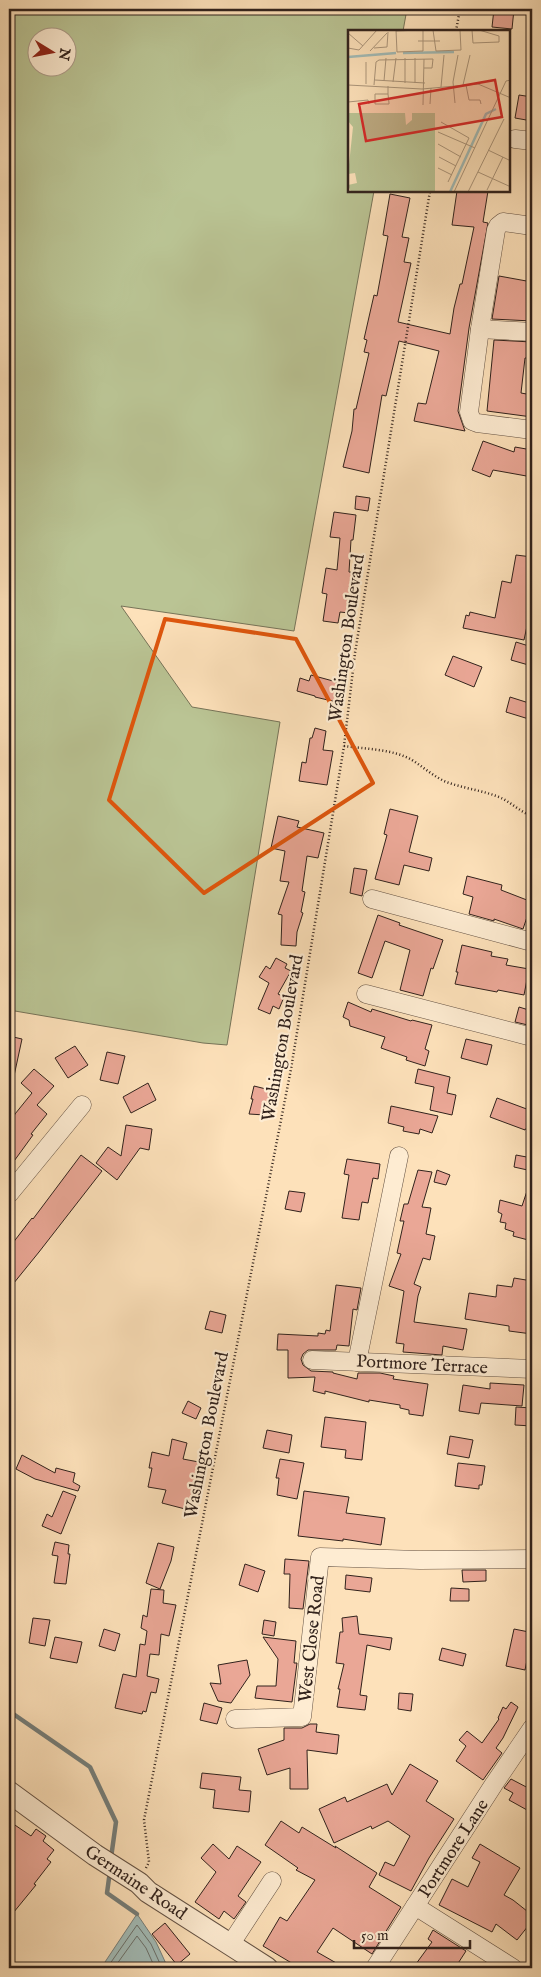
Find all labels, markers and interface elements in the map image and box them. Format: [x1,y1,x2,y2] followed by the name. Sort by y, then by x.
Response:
[28,28,78,78] north arrow
[348,30,511,192] inset map
[54,46,74,62] text: N
[324,552,371,724] street label: Washington Boulevard
[257,953,310,1124] street label: Washington Boulevard
[180,1350,235,1520] street label: Washington Boulevard
[356,1351,488,1380] street label: Portmore Terrace
[294,1574,331,1704] street label: West Close Road
[414,1795,495,1903] street label: Portmore Lane
[80,1841,191,1926] street label: Germaine Road
[354,1917,470,1949] scale bar
[361,1926,389,1945] text: 50 m

